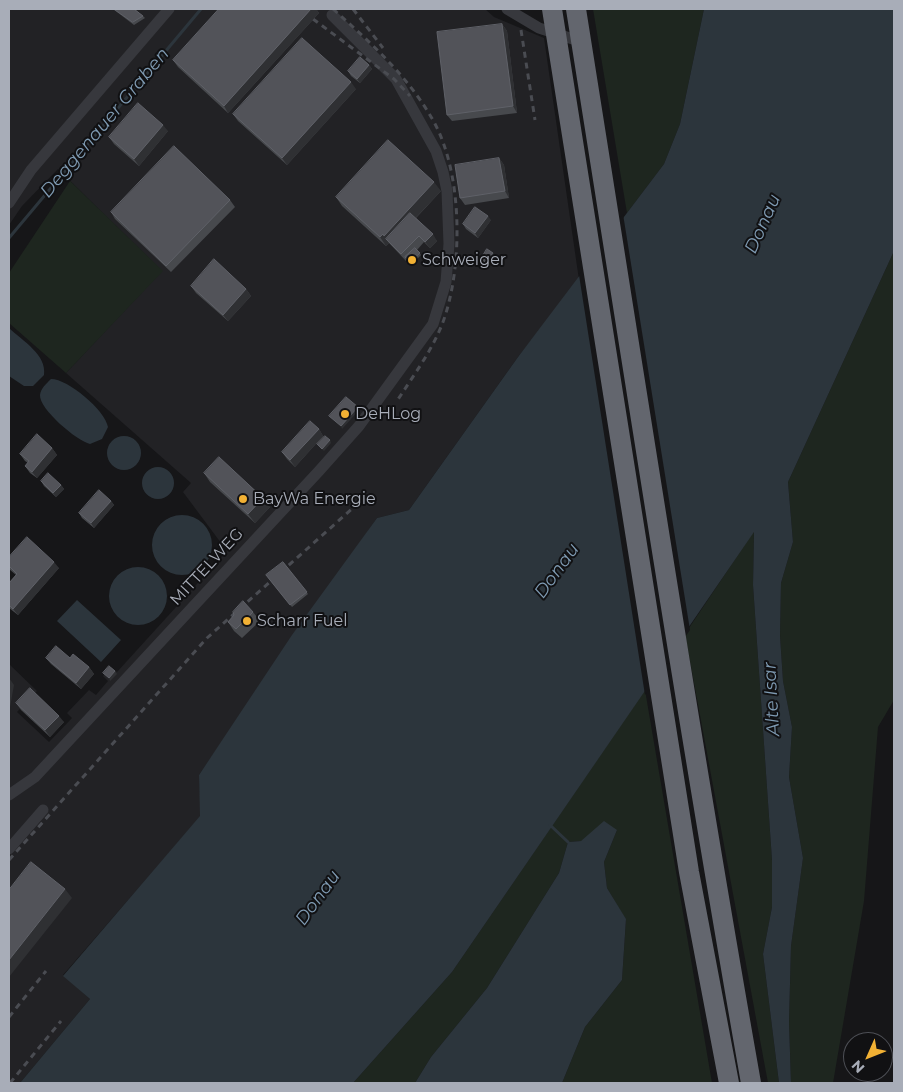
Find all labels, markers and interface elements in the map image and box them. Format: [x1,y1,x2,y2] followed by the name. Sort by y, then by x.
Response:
[36,44,174,202] water label: Deggenauer Graben
[740,191,786,257] water label: Donau
[422,250,506,270] place label: Schweiger
[406,254,418,266] marker: Schweiger
[355,404,421,424] place label: DeHLog
[339,408,351,420] marker: DeHLog
[253,489,376,509] place label: BayWa Energie
[237,493,249,505] marker: BayWa Energie
[166,524,248,610] street label: MITTELWEG
[530,539,584,603] water label: Donau
[257,611,347,631] place label: Scharr Fuel
[241,615,253,627] marker: Scharr Fuel
[759,662,785,736] water label: Alte Isar
[291,866,345,930] water label: Donau
[843,1032,893,1082] north arrow
[848,1056,868,1077] text: N

